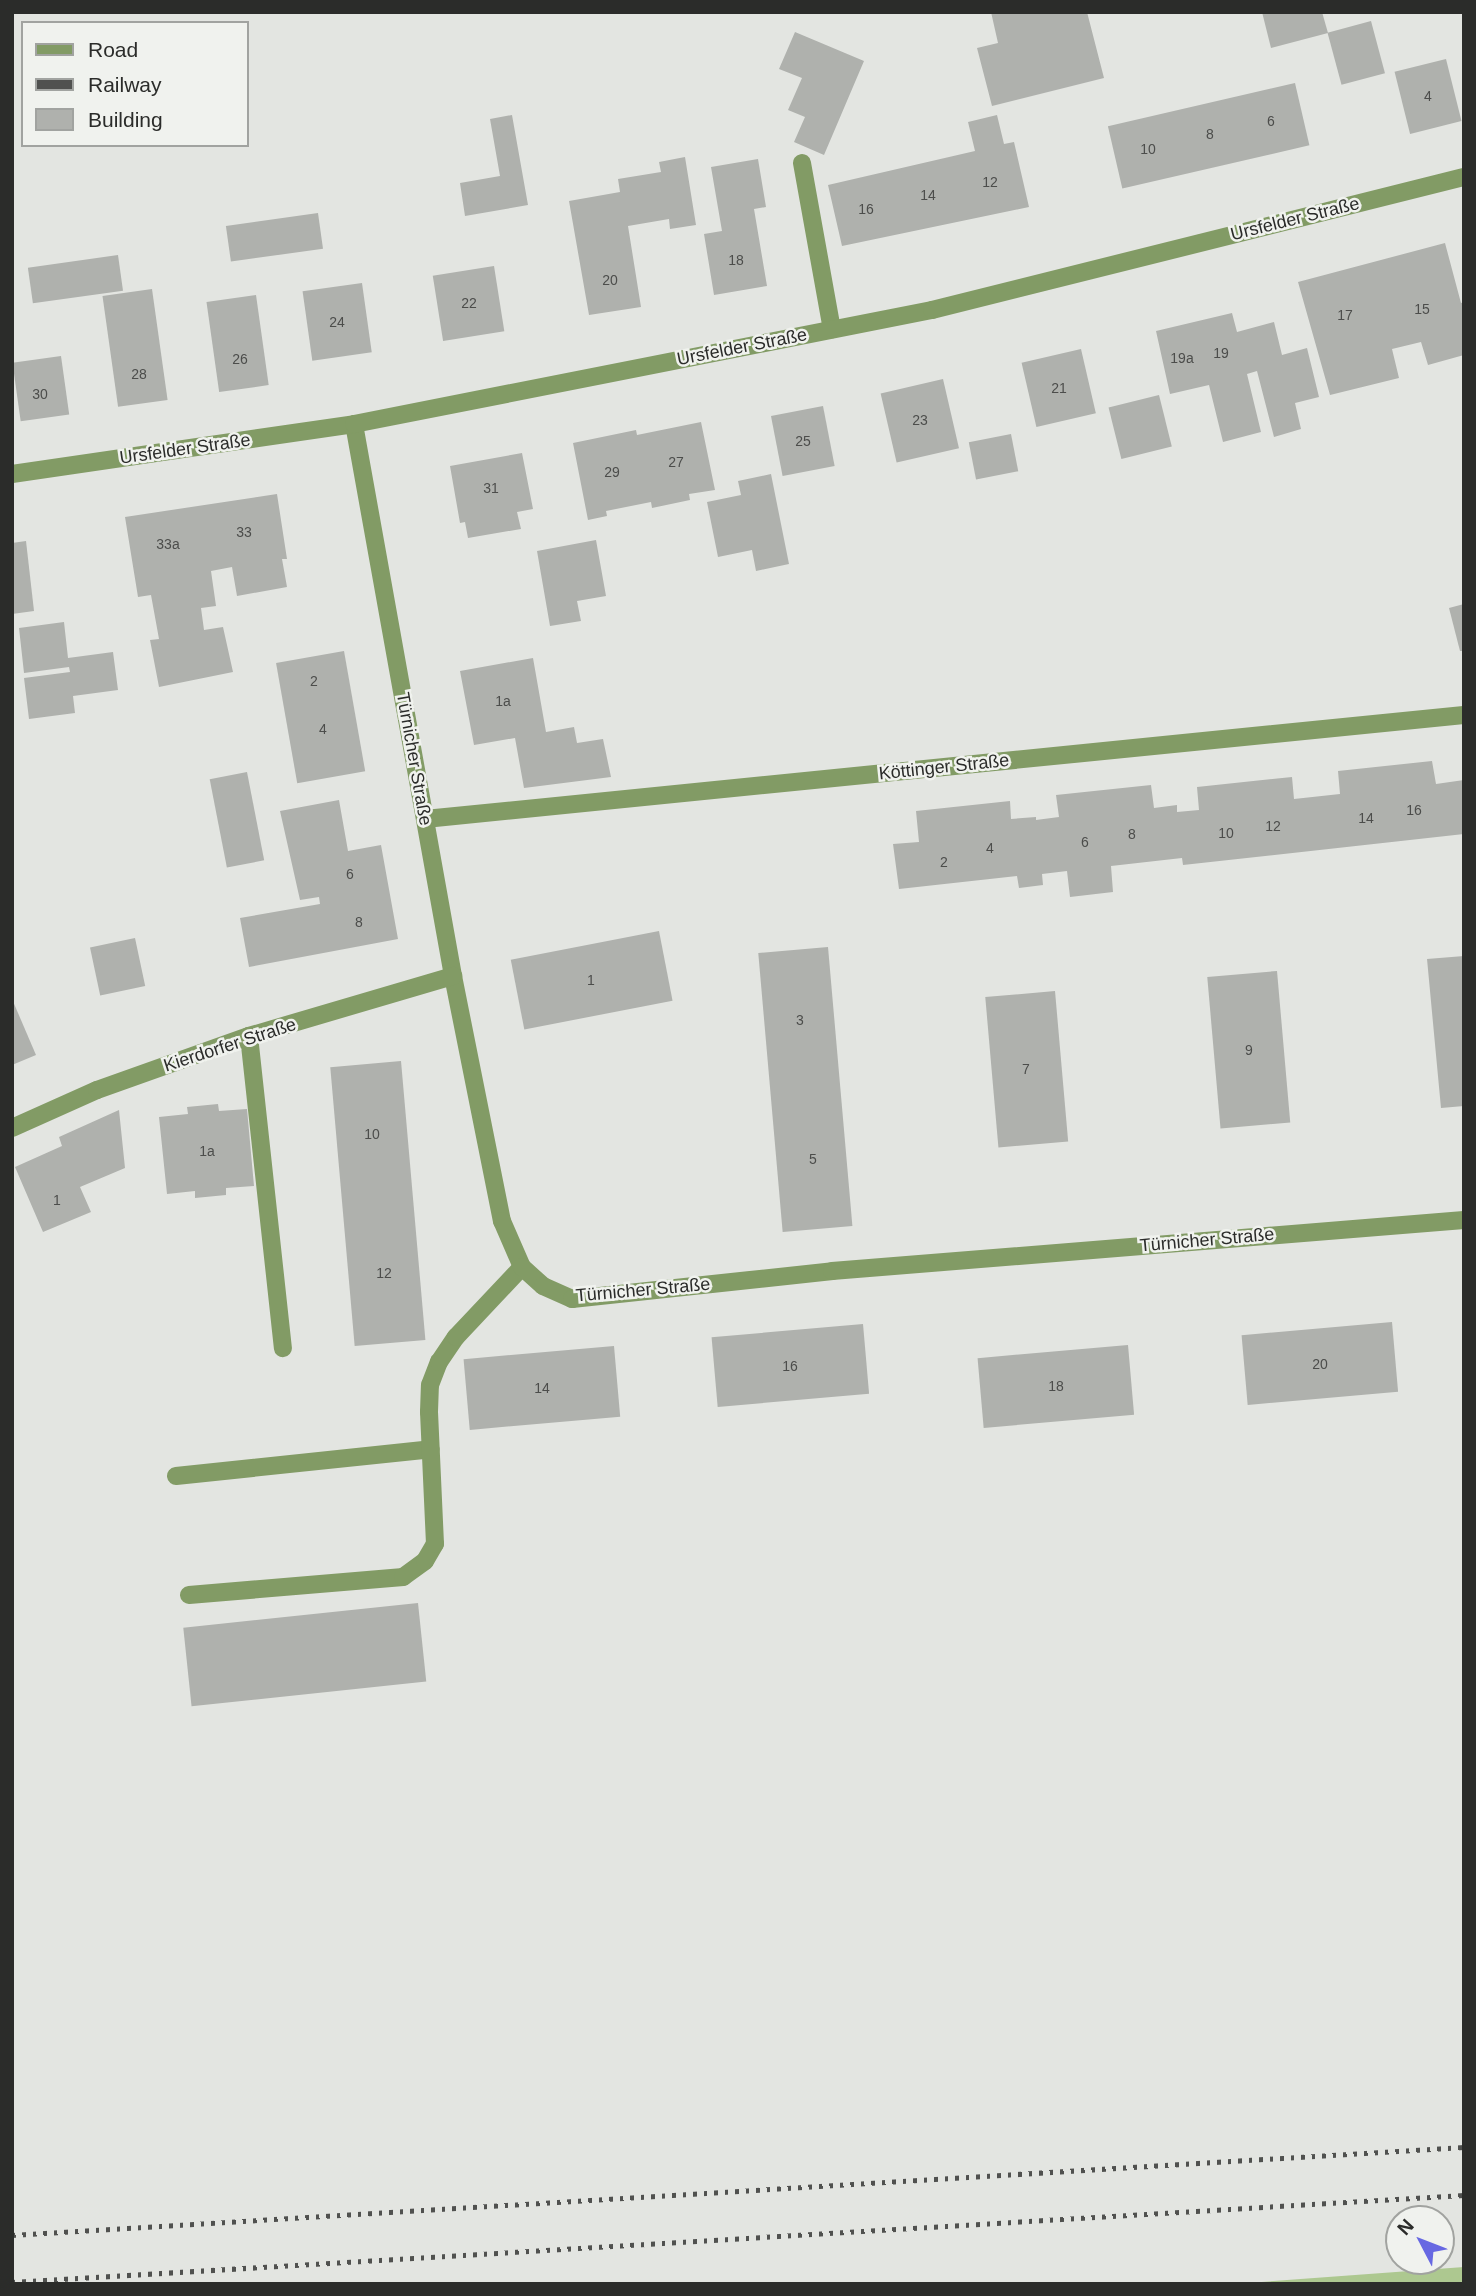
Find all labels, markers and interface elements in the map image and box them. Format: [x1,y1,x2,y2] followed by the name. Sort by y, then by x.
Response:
[21,21,248,147] legend
[88,38,138,61] text: Road
[88,73,162,96] text: Railway
[1424,88,1432,104] house number: 4
[88,108,163,131] text: Building
[1267,113,1275,129] house number: 6
[1206,126,1214,142] house number: 8
[1140,141,1156,157] house number: 10
[982,174,998,190] house number: 12
[920,187,936,203] house number: 14
[1228,193,1362,245] street label: Ursfelder Straße
[858,201,874,217] house number: 16
[728,252,744,268] house number: 18
[602,272,618,288] house number: 20
[461,295,477,311] house number: 22
[1414,301,1430,317] house number: 15
[1337,307,1353,323] house number: 17
[329,314,345,330] house number: 24
[675,324,809,370] street label: Ursfelder Straße
[1213,345,1229,361] house number: 19
[1170,350,1194,366] house number: 19a
[232,351,248,367] house number: 26
[131,366,147,382] house number: 28
[1051,380,1067,396] house number: 21
[32,386,48,402] house number: 30
[912,412,928,428] house number: 23
[118,429,252,469] street label: Ursfelder Straße
[795,433,811,449] house number: 25
[668,454,684,470] house number: 27
[604,464,620,480] house number: 29
[483,480,499,496] house number: 31
[236,524,252,540] house number: 33
[156,536,180,552] house number: 33a
[310,673,318,689] house number: 2
[392,691,436,827] street label: Türnicher Straße
[495,693,511,709] house number: 1a
[319,721,327,737] house number: 4
[878,749,1010,785] street label: Köttinger Straße
[1406,802,1422,818] house number: 16
[1358,810,1374,826] house number: 14
[1265,818,1281,834] house number: 12
[1218,825,1234,841] house number: 10
[1128,826,1136,842] house number: 8
[1081,834,1089,850] house number: 6
[986,840,994,856] house number: 4
[940,854,948,870] house number: 2
[346,866,354,882] house number: 6
[355,914,363,930] house number: 8
[587,972,595,988] house number: 1
[796,1012,804,1028] house number: 3
[161,1013,299,1077] street label: Kierdorfer Straße
[1245,1042,1253,1058] house number: 9
[1022,1061,1030,1077] house number: 7
[364,1126,380,1142] house number: 10
[199,1143,215,1159] house number: 1a
[809,1151,817,1167] house number: 5
[53,1192,61,1208] house number: 1
[1139,1223,1275,1257] street label: Türnicher Straße
[376,1265,392,1281] house number: 12
[575,1273,711,1307] street label: Türnicher Straße
[1312,1356,1328,1372] house number: 20
[782,1358,798,1374] house number: 16
[1048,1378,1064,1394] house number: 18
[534,1380,550,1396] house number: 14
[1385,2205,1455,2275] north arrow
[1393,2215,1418,2239] text: N

